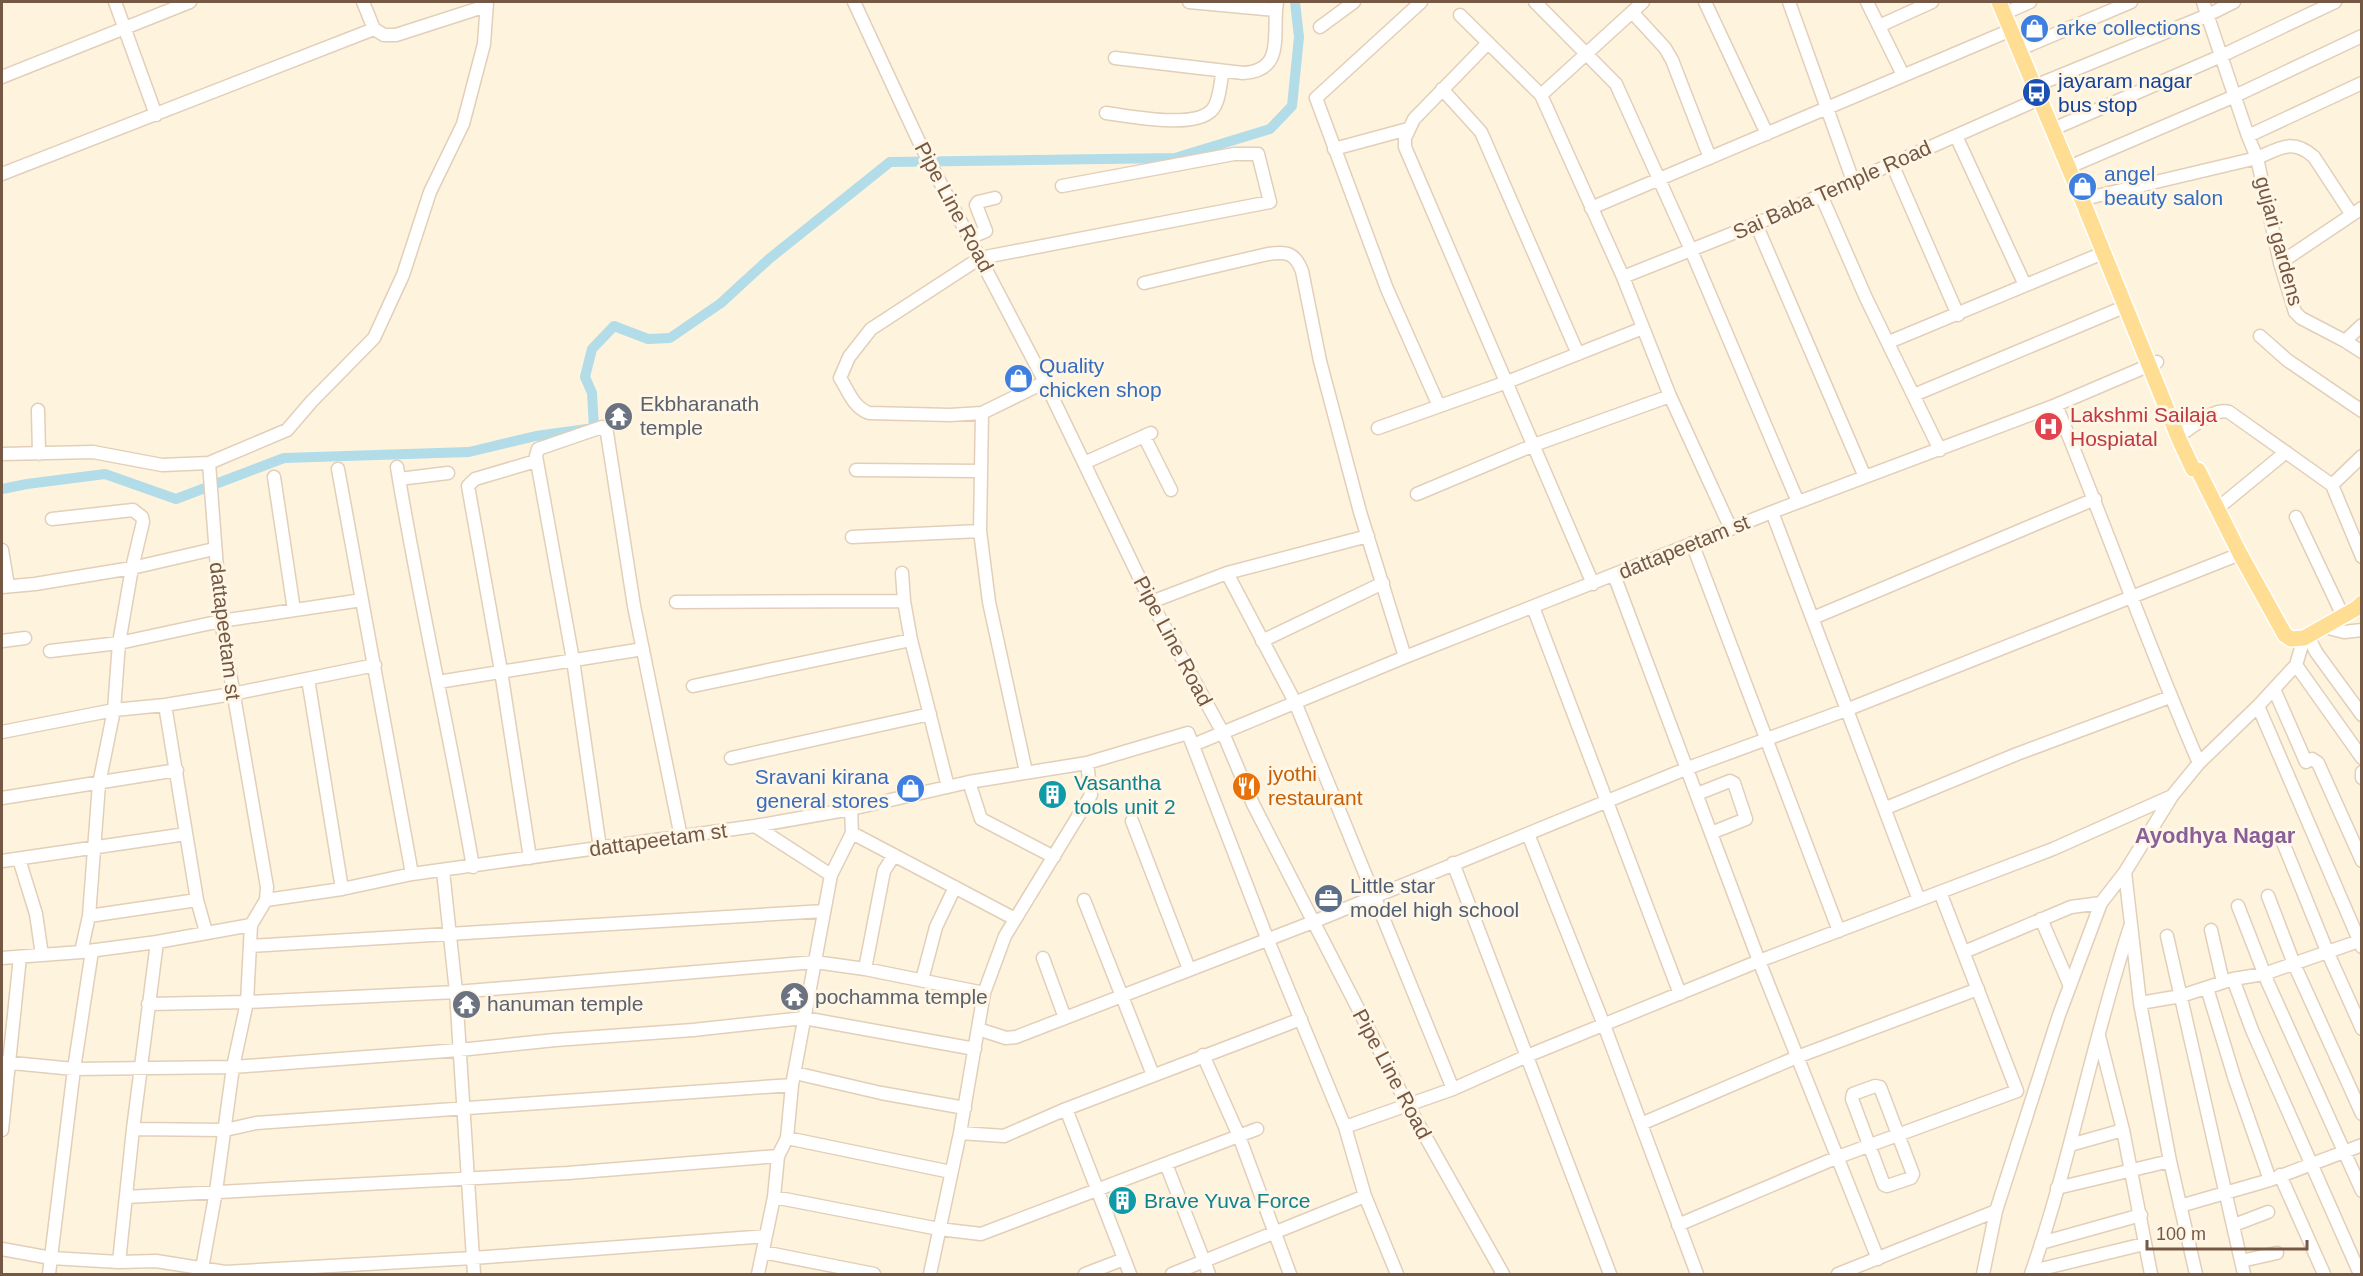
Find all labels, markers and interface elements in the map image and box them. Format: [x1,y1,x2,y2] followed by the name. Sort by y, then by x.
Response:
[2019,12,2051,44] shop icon: arke collections
[2056,16,2201,39] place label: arke collections
[2057,69,2192,116] place label: jayaram nagar bus stop
[2021,77,2053,109] bus stop icon: jayaram nagar bus stop
[1729,135,1934,244] street label: Sai Baba Temple Road
[911,138,998,276] street label: Pipe Line Road
[2104,162,2223,209] place label: angel beauty salon
[2067,170,2099,202] shop icon: angel beauty salon
[2251,174,2308,308] street label: gujari gardens
[1039,354,1162,401] place label: Quality chicken shop
[1002,362,1034,394] shop icon: Quality chicken shop
[640,392,759,439] place label: Ekbharanath temple
[603,400,635,432] temple icon: Ekbharanath temple
[2070,403,2217,450] place label: Lakshmi Sailaja Hospiatal
[2033,411,2065,443] hospital icon: Lakshmi Sailaja Hospiatal
[1615,510,1753,583] street label: dattapeetam st
[206,561,245,701] street label: dattapeetam st
[1130,572,1217,710] street label: Pipe Line Road
[1267,762,1363,809] place label: jyothi restaurant
[755,765,889,812] place label: Sravani kirana general stores
[1231,770,1263,802] restaurant icon: jyothi restaurant
[1074,771,1176,818] place label: Vasantha tools unit 2
[894,773,926,805] shop icon: Sravani kirana general stores
[1037,779,1069,811] building icon: Vasantha tools unit 2
[588,818,728,861] street label: dattapeetam st
[2135,823,2296,848] district label: Ayodhya Nagar
[1350,874,1519,921] place label: Little star model high school
[1313,882,1345,914] office icon: Little star model high school
[778,981,810,1013] temple icon: pochamma temple
[815,985,988,1008] place label: pochamma temple
[450,988,482,1020] temple icon: hanuman temple
[487,992,643,1015] place label: hanuman temple
[1349,1005,1436,1143] street label: Pipe Line Road
[1107,1185,1139,1217] building icon: Brave Yuva Force
[1144,1189,1311,1212] place label: Brave Yuva Force
[2147,1213,2308,1251] scale bar
[2156,1224,2206,1244] text: 100 m

